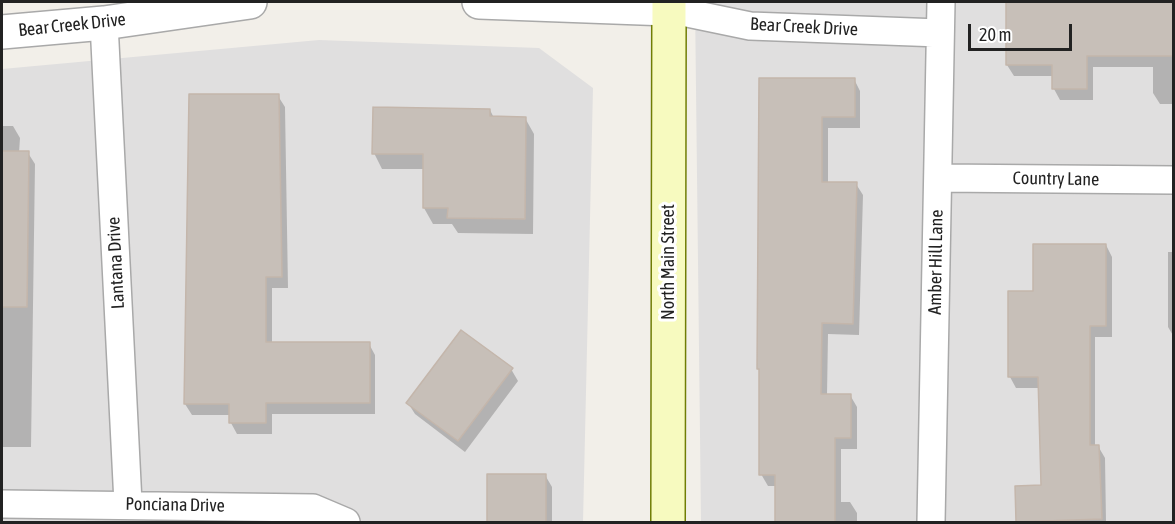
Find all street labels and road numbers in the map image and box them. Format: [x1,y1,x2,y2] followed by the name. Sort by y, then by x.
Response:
[17,9,127,41] street label: Bear Creek Drive
[750,13,858,41] street label: Bear Creek Drive
[1013,167,1099,191] street label: Country Lane
[657,204,679,320] street label: North Main Street
[924,209,948,315] street label: Amber Hill Lane
[103,216,129,310] street label: Lantana Drive
[125,493,225,517] street label: Ponciana Drive

